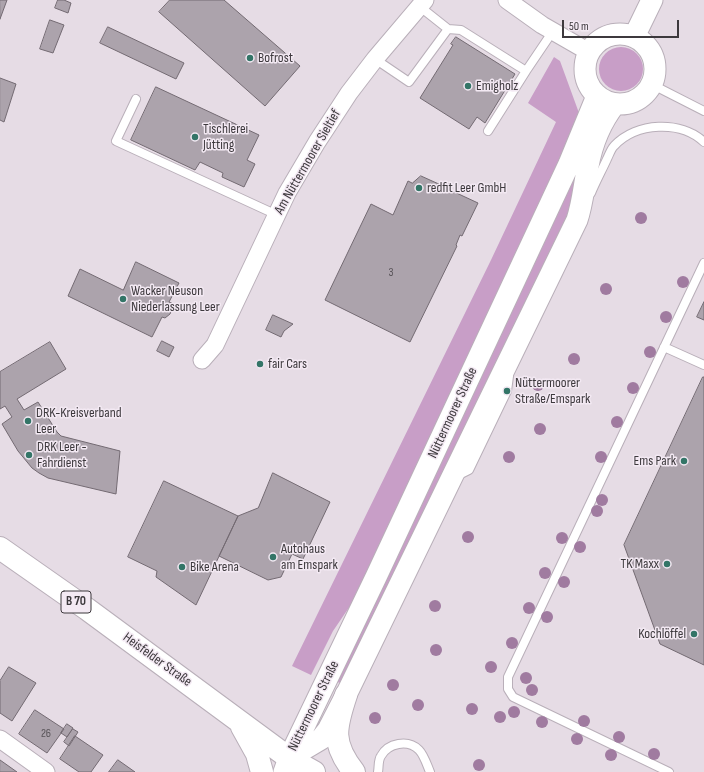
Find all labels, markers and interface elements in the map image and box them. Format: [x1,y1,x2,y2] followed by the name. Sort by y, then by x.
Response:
[564,12,681,38] scale bar
[569,19,589,34] text: 50 m
[258,50,293,66] place label: Bofrost
[245,53,255,63] marker: Bofrost
[476,78,518,94] place label: Emigholz
[463,81,473,91] marker: Emigholz
[271,107,345,217] street label: Am Nüttermoorer Sieltief
[203,121,248,154] place label: Tischlerei Jütting
[190,132,200,142] marker: Tischlerei Jütting
[427,180,506,196] place label: redfit Leer GmbH
[414,183,424,193] marker: redfit Leer GmbH
[388,266,394,280] house number: 3
[131,283,220,316] place label: Wacker Neuson Niederlassung Leer
[118,294,128,304] marker: Wacker Neuson Niederlassung Leer
[268,356,307,372] place label: fair Cars
[255,359,265,369] marker: fair Cars
[425,365,481,461] street label: Nüttermoorer Straße
[515,375,590,408] place label: Nüttermoorer Straße/Emspark
[502,386,512,396] marker: Nüttermoorer Straße/Emspark
[36,405,122,438] place label: DRK-Kreisverband Leer
[23,416,33,426] marker: DRK-Kreisverband Leer
[37,439,87,472] place label: DRK Leer - Fahrdienst
[24,450,34,460] marker: DRK Leer - Fahrdienst
[634,453,676,469] place label: Ems Park
[679,456,689,466] marker: Ems Park
[281,541,338,574] place label: Autohaus am Emspark
[268,552,278,562] marker: Autohaus am Emspark
[621,556,659,572] place label: TK Maxx
[190,559,239,575] place label: Bike Arena
[662,559,672,569] marker: TK Maxx
[177,562,187,572] marker: Bike Arena
[61,591,91,613] road number: B 70
[638,626,686,642] place label: Kochlöffel
[119,629,195,691] street label: Heisfelder Straße
[689,629,699,639] marker: Kochlöffel
[285,658,343,754] street label: Nüttermoorer Straße
[41,727,51,741] house number: 26

